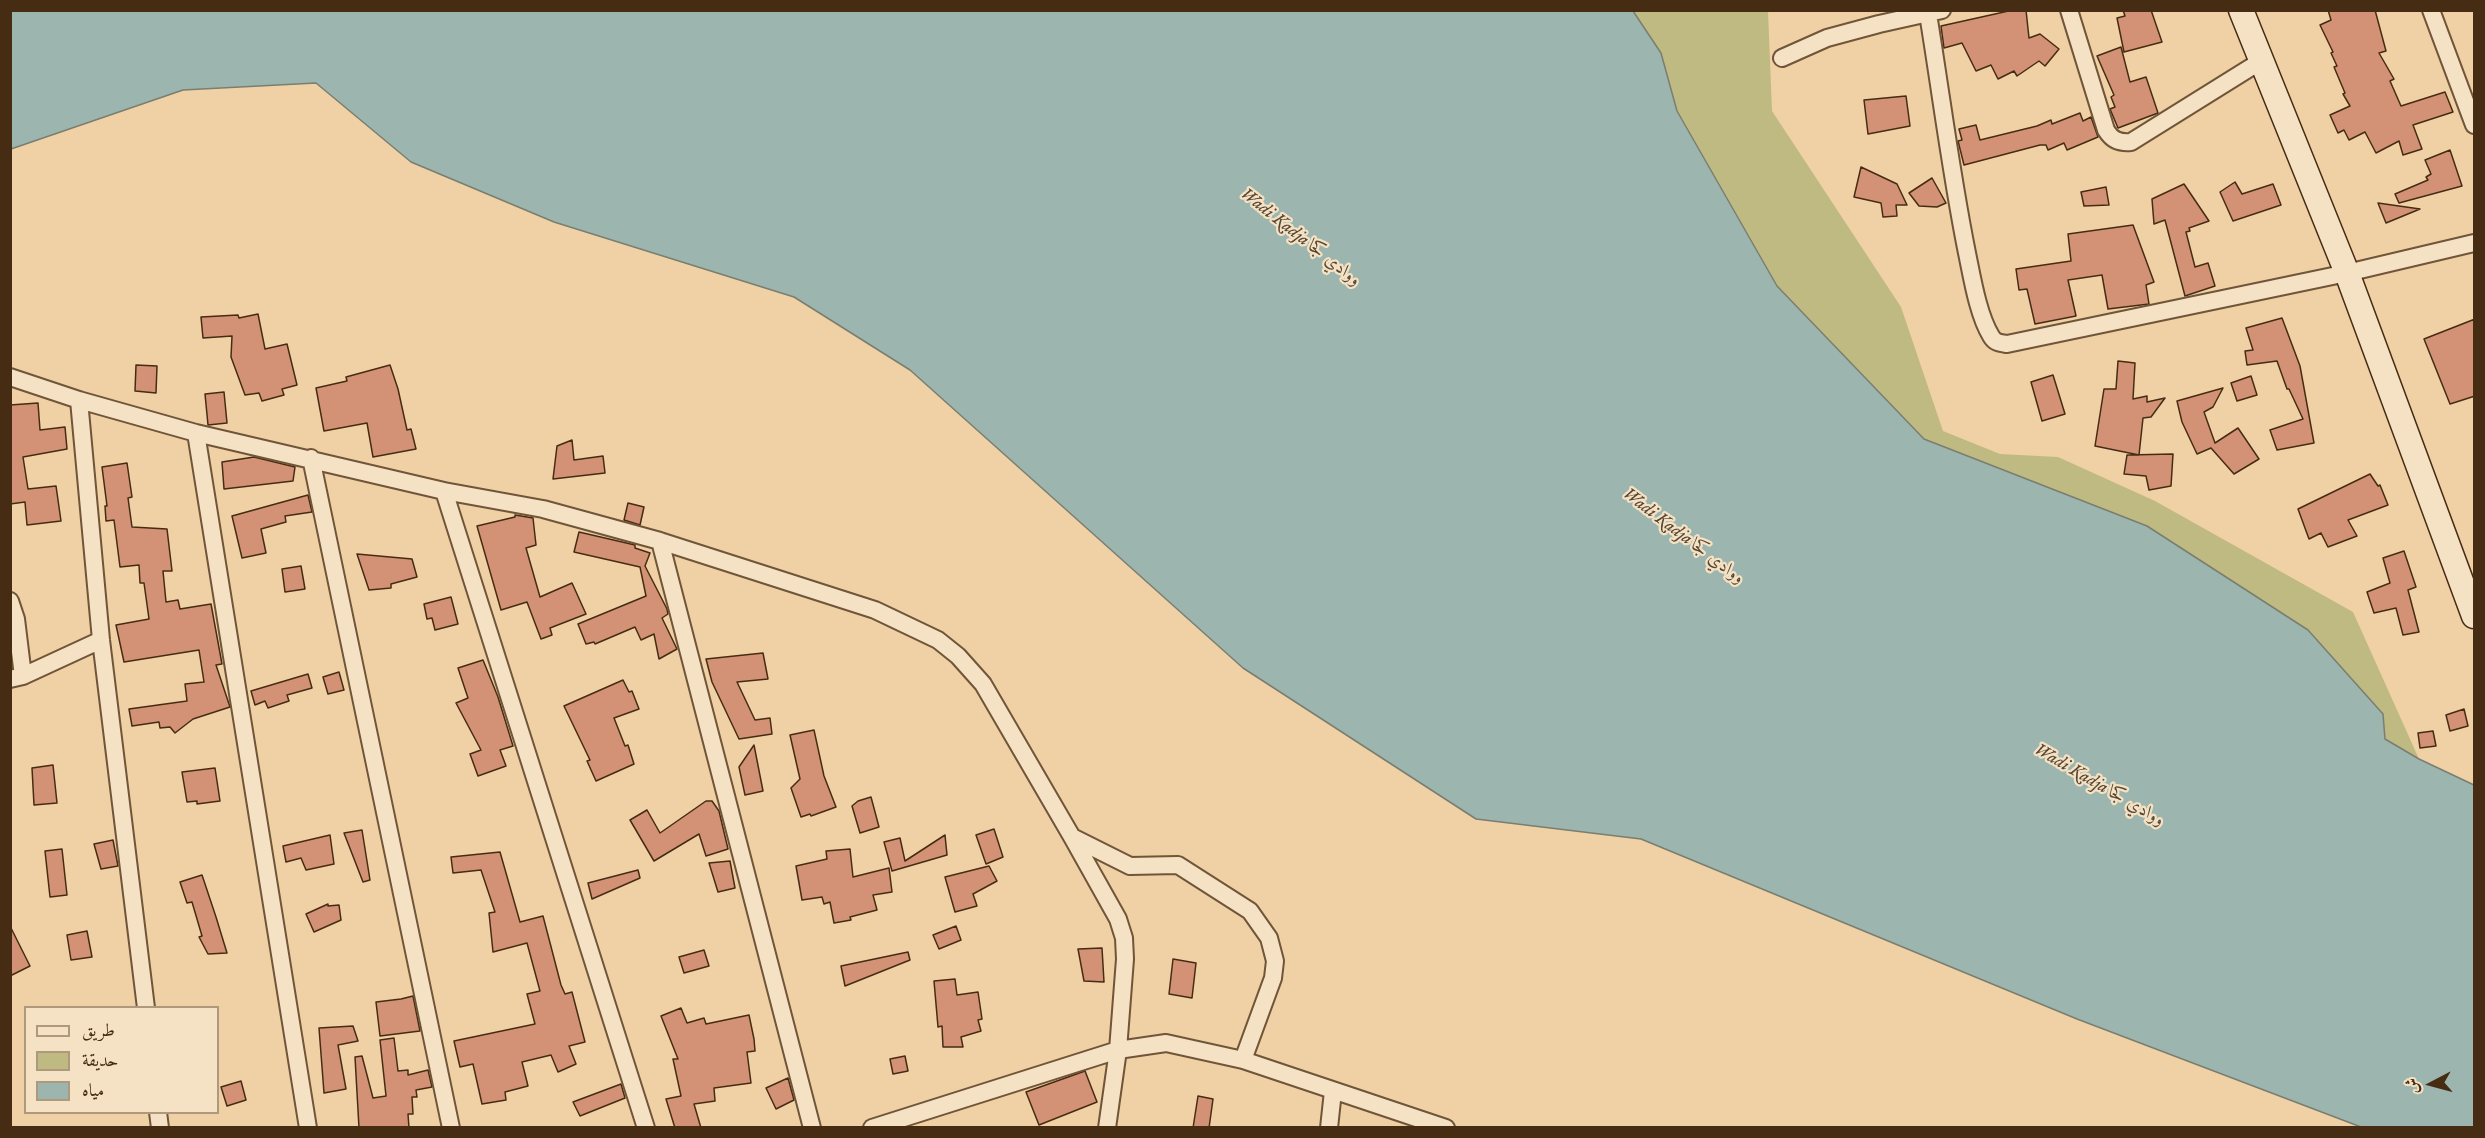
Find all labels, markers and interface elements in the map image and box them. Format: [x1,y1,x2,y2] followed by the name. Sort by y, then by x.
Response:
[1235,184,1365,292] water label: Wadi Kadja ووادي كجا
[1618,484,1748,590] water label: Wadi Kadja ووادي كجا
[2030,740,2168,832] water label: Wadi Kadja ووادي كجا
[24,1006,219,1114] legend
[82,1020,115,1043] text: طريق
[82,1050,118,1073] text: حديقة
[2401,1054,2461,1114] north arrow
[2402,1077,2424,1095] text: ش
[82,1080,104,1103] text: مياه

